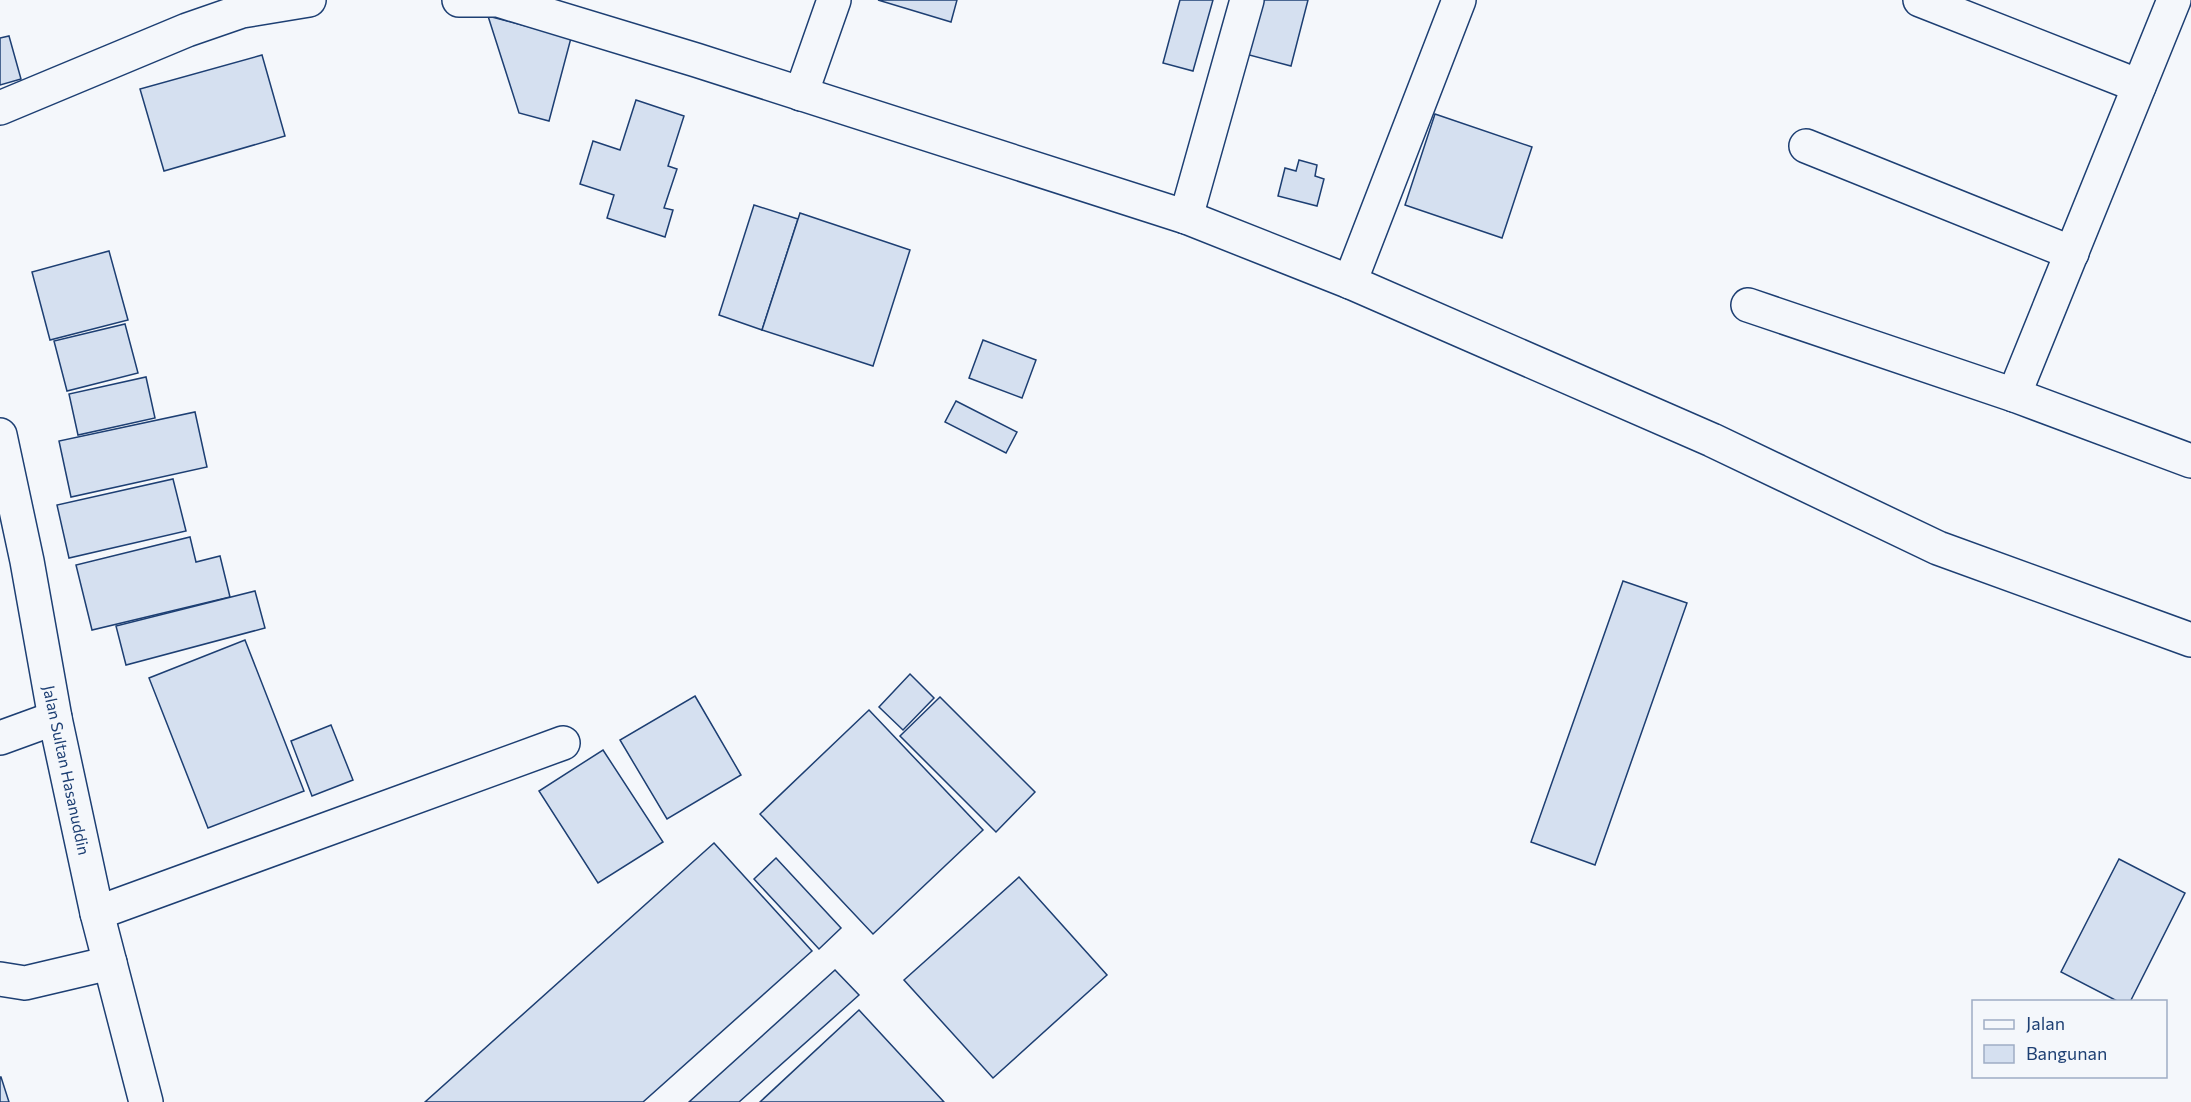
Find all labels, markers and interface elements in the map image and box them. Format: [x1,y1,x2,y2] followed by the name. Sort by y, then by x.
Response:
[40,683,94,857] street label: Jalan Sultan Hasanuddin
[1972,1000,2167,1078] legend
[2026,1012,2065,1034] text: Jalan
[2026,1042,2107,1064] text: Bangunan

